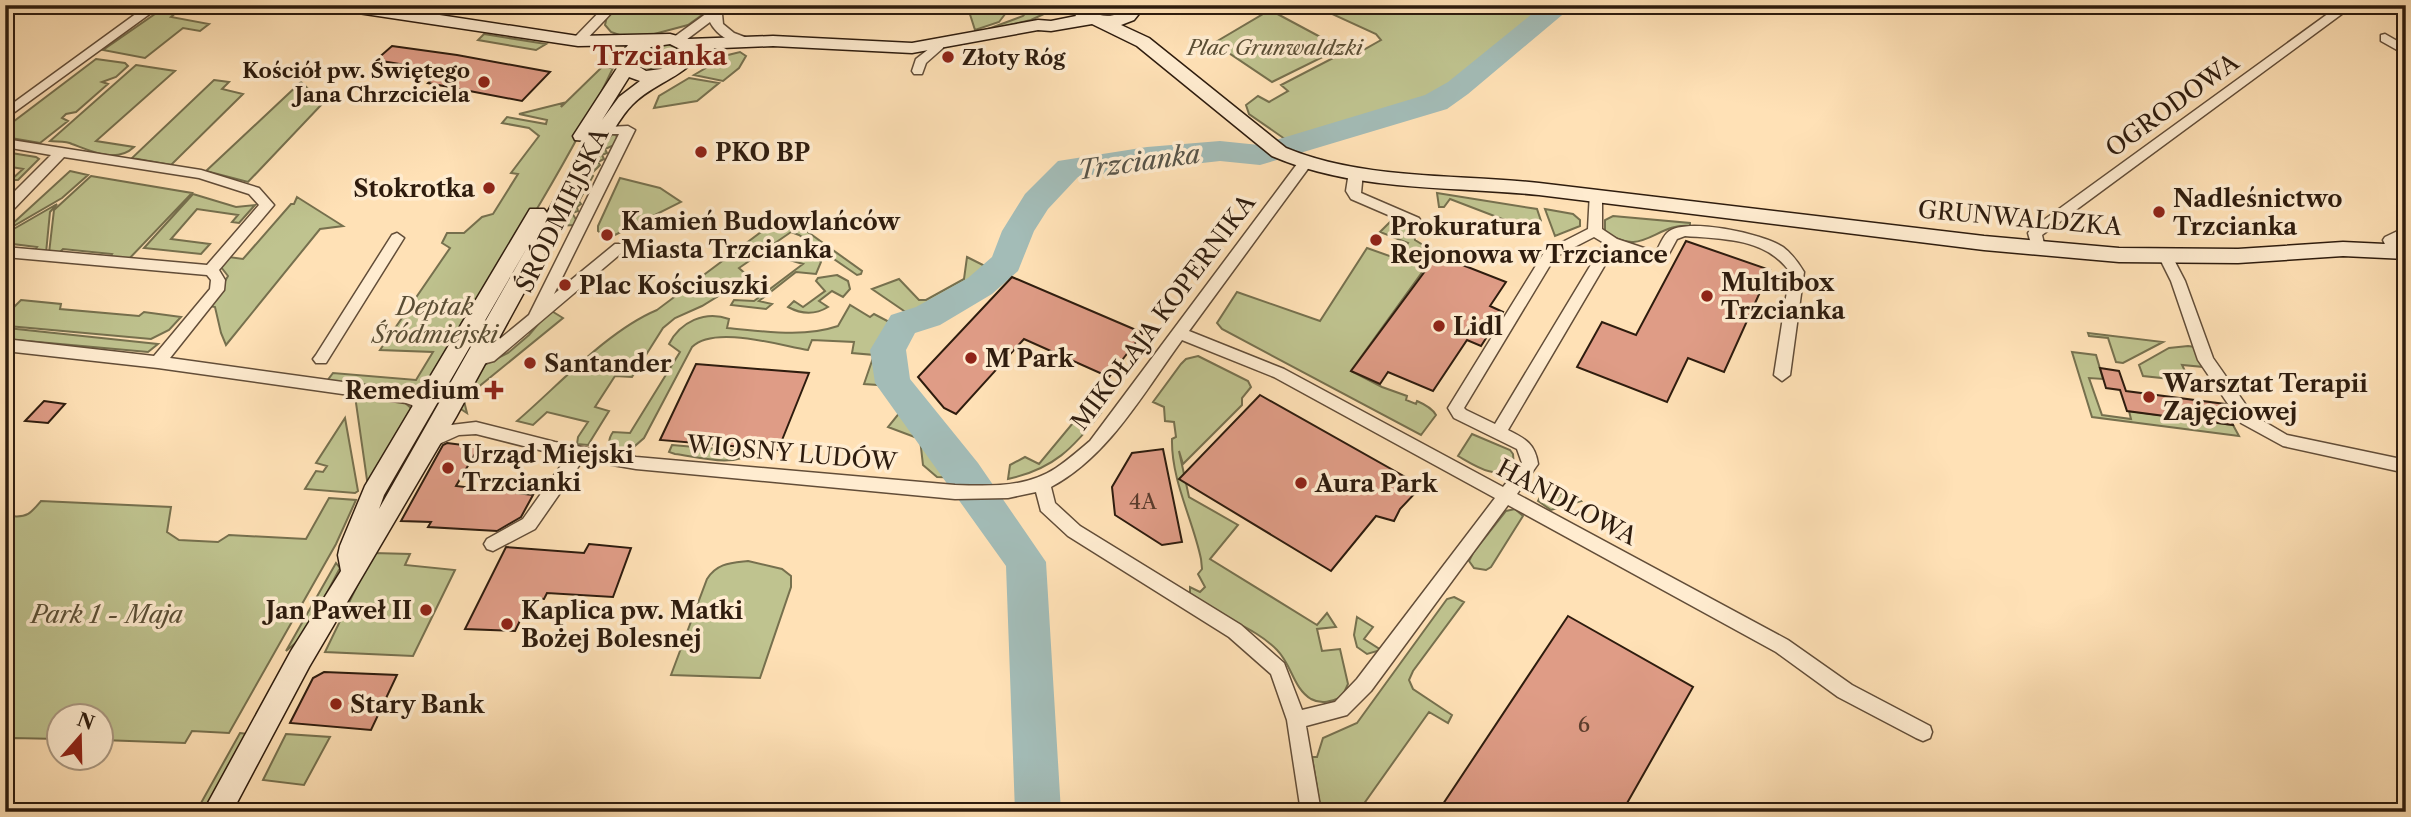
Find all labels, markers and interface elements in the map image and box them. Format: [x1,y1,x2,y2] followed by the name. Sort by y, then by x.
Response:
[1185,35,1364,60] park label: Plac Grunwaldzki
[593,40,728,72] district label: Trzcianka
[962,45,1066,70] place label: Złoty Róg
[2100,46,2245,163] street label: OGRODOWA
[940,49,956,65] marker: Złoty Róg
[242,58,471,107] place label: Kościół pw. Świętego Jana Chrzciciela
[476,74,492,90] marker: Kościół pw. Świętego Jana Chrzciciela
[509,121,615,297] street label: ŚRÓDMIEJSKA
[1076,137,1203,186] water label: Trzcianka
[715,138,810,167] place label: PKO BP
[693,144,709,160] marker: PKO BP
[353,174,476,203] place label: Stokrotka
[481,180,497,196] marker: Stokrotka
[2173,184,2343,241] place label: Nadleśnictwo Trzcianka
[1065,187,1262,436] street label: MIKOŁAJA KOPERNIKA
[1917,195,2125,241] street label: GRUNWALDZKA
[2151,204,2167,220] marker: Nadleśnictwo Trzcianka
[621,207,901,264] place label: Kamień Budowlańców Miasta Trzcianka
[1390,212,1668,269] place label: Prokuratura Rejonowa w Trzciance
[599,227,615,243] marker: Kamień Budowlańców Miasta Trzcianka
[1368,232,1384,248] marker: Prokuratura Rejonowa w Trzciance
[1721,268,1846,325] place label: Multibox Trzcianka
[579,271,769,300] place label: Plac Kościuszki
[557,277,573,293] marker: Plac Kościuszki
[1699,288,1715,304] marker: Multibox Trzcianka
[370,292,500,349] park label: Deptak Śródmiejski
[1453,312,1503,341] place label: Lidl
[1431,318,1447,334] marker: Lidl
[985,344,1075,373] place label: M Park
[544,349,672,378] place label: Santander
[963,350,979,366] marker: M Park
[522,355,538,371] marker: Santander
[2162,369,2368,426] place label: Warsztat Terapii Zajęciowej
[345,376,480,405] place label: Remedium
[486,382,502,398] marker: Remedium
[2141,389,2157,405] marker: Warsztat Terapii Zajęciowej
[685,428,899,477] street label: WIOSNY LUDÓW
[462,440,634,497] place label: Urząd Miejski Trzcianki
[1492,453,1643,552] street label: HANDLOWA
[440,460,456,476] marker: Urząd Miejski Trzcianki
[1314,469,1439,498] place label: Aura Park
[1293,475,1309,491] marker: Aura Park
[1129,489,1157,514] house number: 4A
[262,596,412,625] place label: Jan Paweł II
[521,596,744,653] place label: Kaplica pw. Matki Bożej Bolesnej
[29,600,183,629] park label: Park 1 - Maja
[418,602,434,618] marker: Jan Paweł II
[499,616,515,632] marker: Kaplica pw. Matki Bożej Bolesnej
[350,690,486,719] place label: Stary Bank
[328,696,344,712] marker: Stary Bank
[46,702,116,772] north arrow
[74,708,97,735] text: N
[1578,712,1590,737] house number: 6

